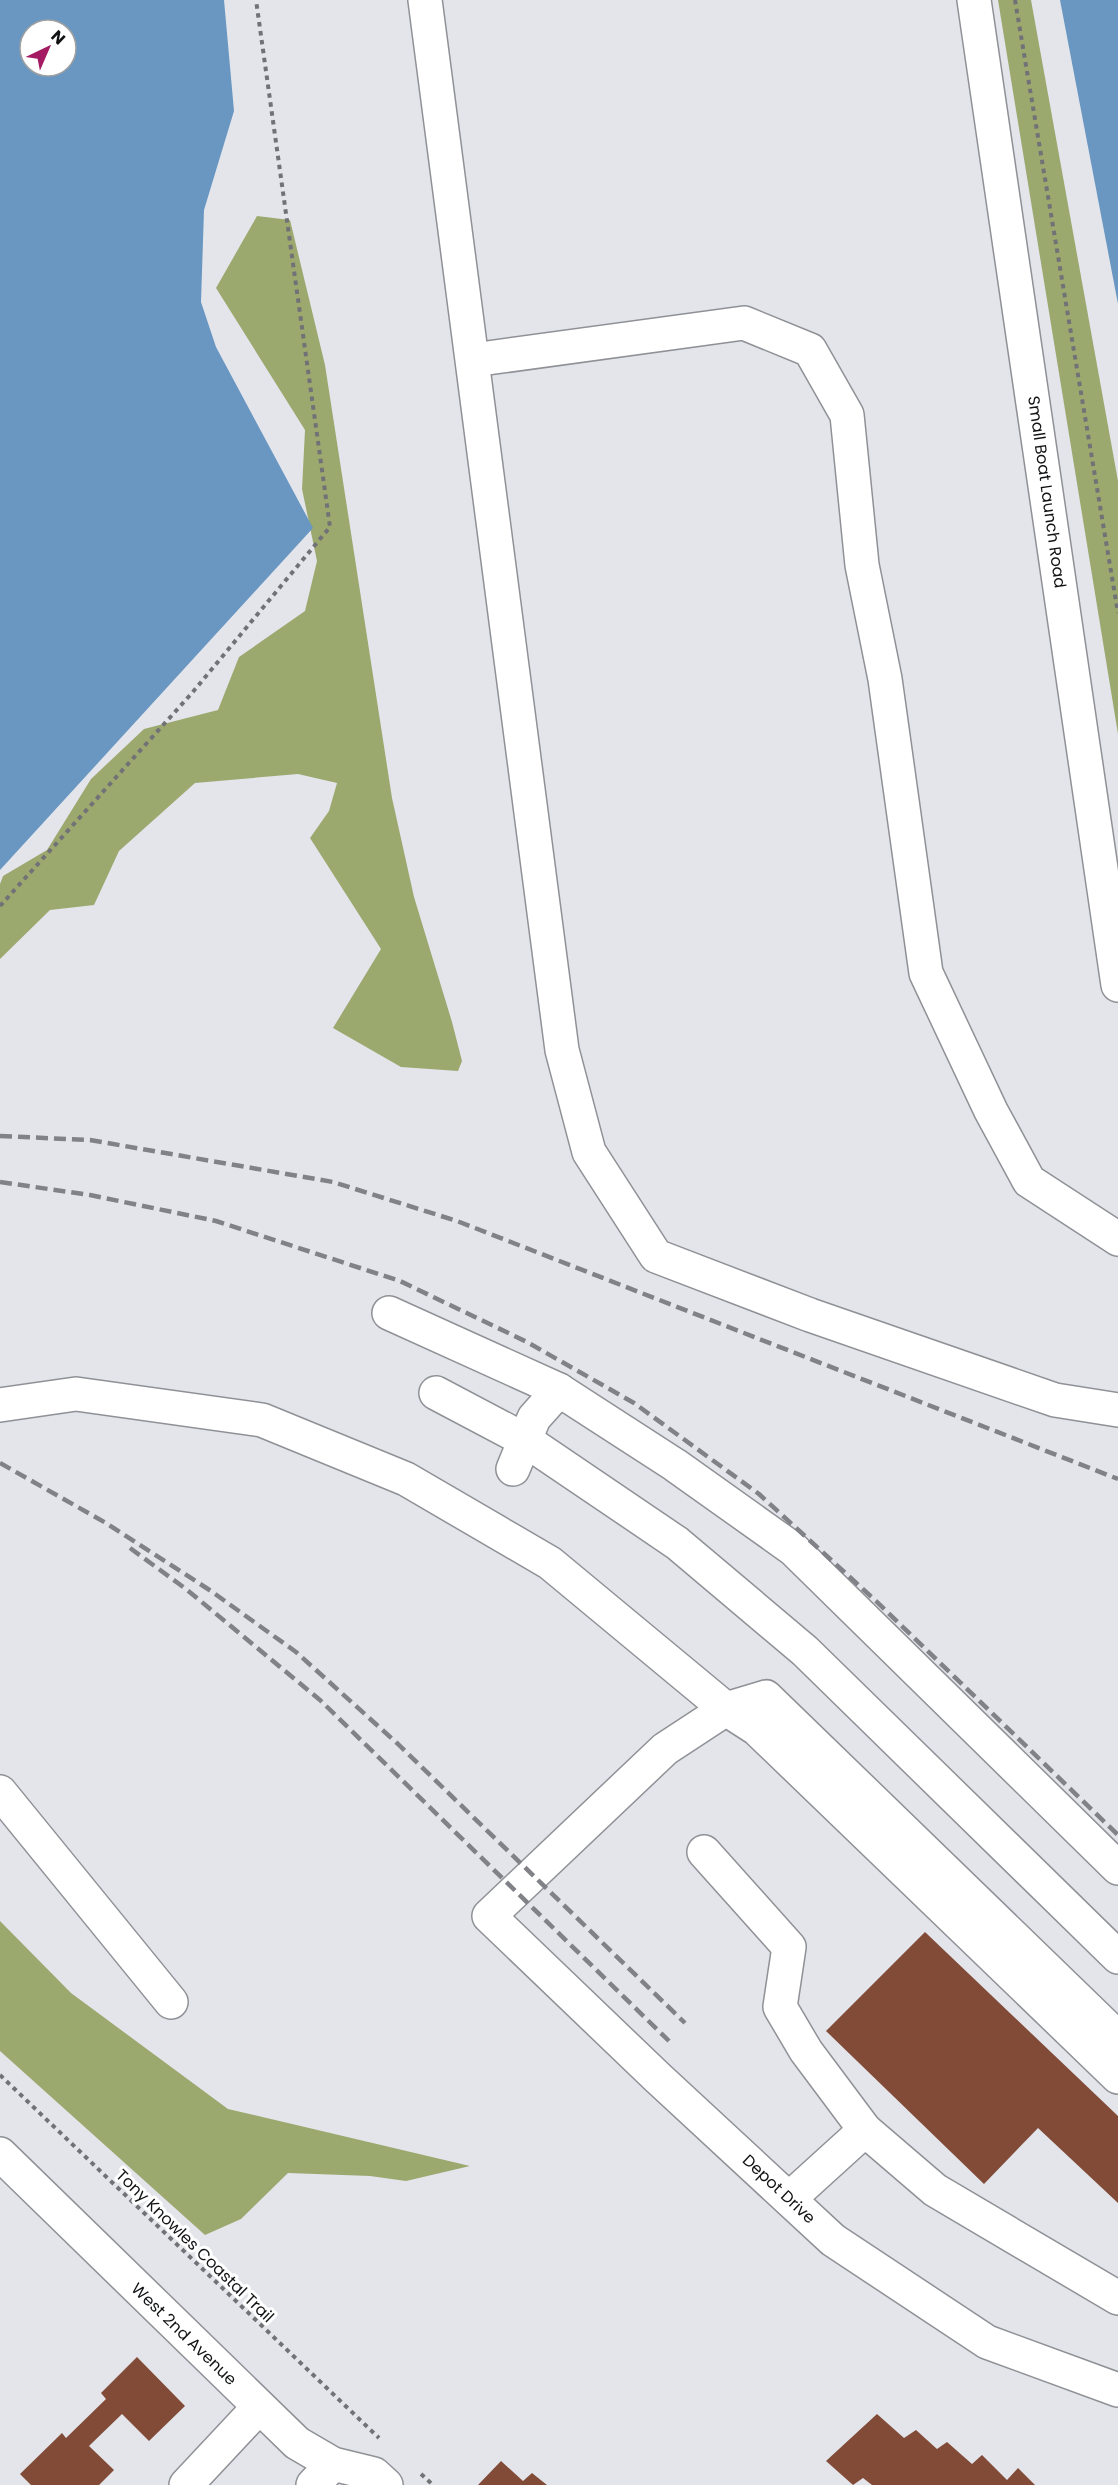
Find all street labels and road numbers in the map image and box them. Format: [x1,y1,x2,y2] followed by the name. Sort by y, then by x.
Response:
[1022,394,1072,590] street label: Small Boat Launch Road
[737,2149,821,2229] street label: Depot Drive
[111,2164,279,2328] street label: Tony Knowles Coastal Trail
[126,2278,242,2390] street label: West 2nd Avenue

